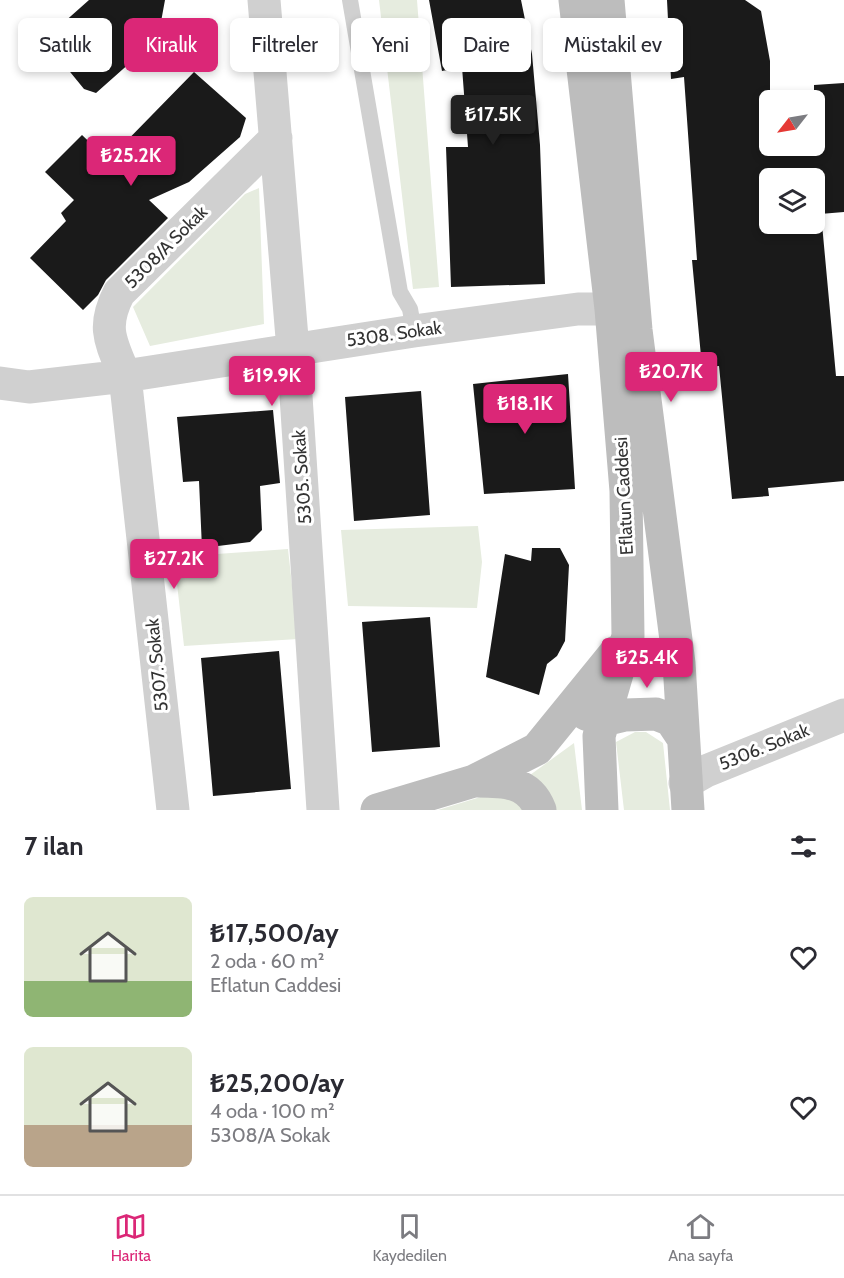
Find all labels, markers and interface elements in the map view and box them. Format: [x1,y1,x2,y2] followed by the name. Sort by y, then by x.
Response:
[18,18,112,72] chip: Satılık
[124,18,218,72] chip: Kiralık
[230,18,339,72] chip: Filtreler
[351,18,430,72] chip: Yeni
[442,18,531,72] chip: Daire
[543,18,683,72] chip: Müstakil ev
[759,90,825,156] north arrow
[759,90,825,234] map controls
[444,95,542,146] pin: ₺17.5K
[465,102,521,126] text: ₺17.5K
[82,136,180,187] pin: ₺25.2K
[101,143,161,167] text: ₺25.2K
[759,168,825,234] button: layers
[120,200,213,293] street label: 5308/A Sokak
[345,316,444,352] street label: 5308. Sokak
[622,352,720,403] pin: ₺20.7K
[223,356,321,407] pin: ₺19.9K
[639,359,703,383] text: ₺20.7K
[243,363,301,387] text: ₺19.9K
[476,384,574,435] pin: ₺18.1K
[497,391,553,415] text: ₺18.1K
[288,428,316,525] street label: 5305. Sokak
[610,436,638,556] street label: Eflatun Caddesi
[125,539,223,590] pin: ₺27.2K
[144,546,204,570] text: ₺27.2K
[141,617,173,712] street label: 5307. Sokak
[598,638,696,689] pin: ₺25.4K
[616,645,678,669] text: ₺25.4K
[716,719,813,775] street label: 5306. Sokak
[24,830,84,862] text: 7 ilan
[787,830,820,863] icon: filters
[210,917,339,949] text: ₺17,500/ay
[72,921,144,993] icon: home
[787,941,820,974] icon: heart
[210,949,324,973] text: 2 oda · 60 m²
[210,973,341,997] text: Eflatun Caddesi
[210,1067,344,1099] text: ₺25,200/ay
[72,1071,144,1143] icon: home
[787,1091,820,1124] icon: heart
[210,1099,335,1123] text: 4 oda · 100 m²
[210,1123,330,1147] text: 5308/A Sokak
[111,1210,151,1265] tab: Harita
[372,1210,447,1265] tab: Kaydedilen
[668,1210,733,1265] tab: Ana sayfa

